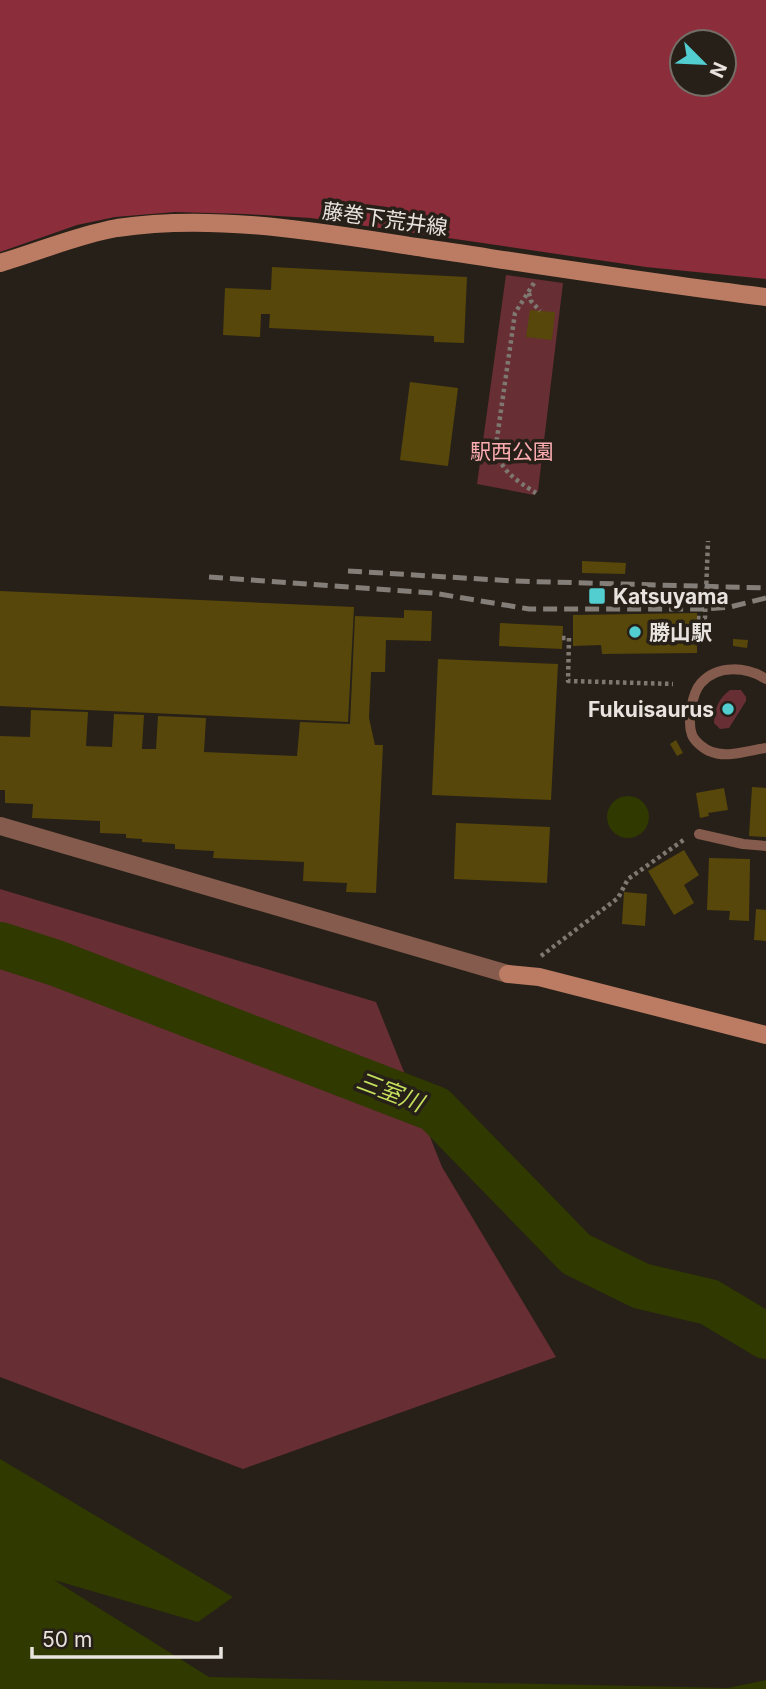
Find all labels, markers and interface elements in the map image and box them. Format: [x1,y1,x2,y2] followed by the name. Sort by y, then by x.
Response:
[668,28,738,98] north arrow
[705,58,732,81] text: N
[321,198,449,240] street label: 藤巻下荒井線
[470,439,554,464] park label: 駅西公園
[613,584,729,609] place label: Katsuyama
[587,586,607,606] marker: Katsuyama
[649,620,712,645] place label: 勝山駅
[627,624,643,640] marker: 勝山駅
[588,697,714,722] place label: Fukuisaurus
[720,701,736,717] marker: Fukuisaurus
[353,1067,430,1119] water label: 三室川
[32,1616,220,1660] scale bar
[42,1627,92,1652] text: 50 m

